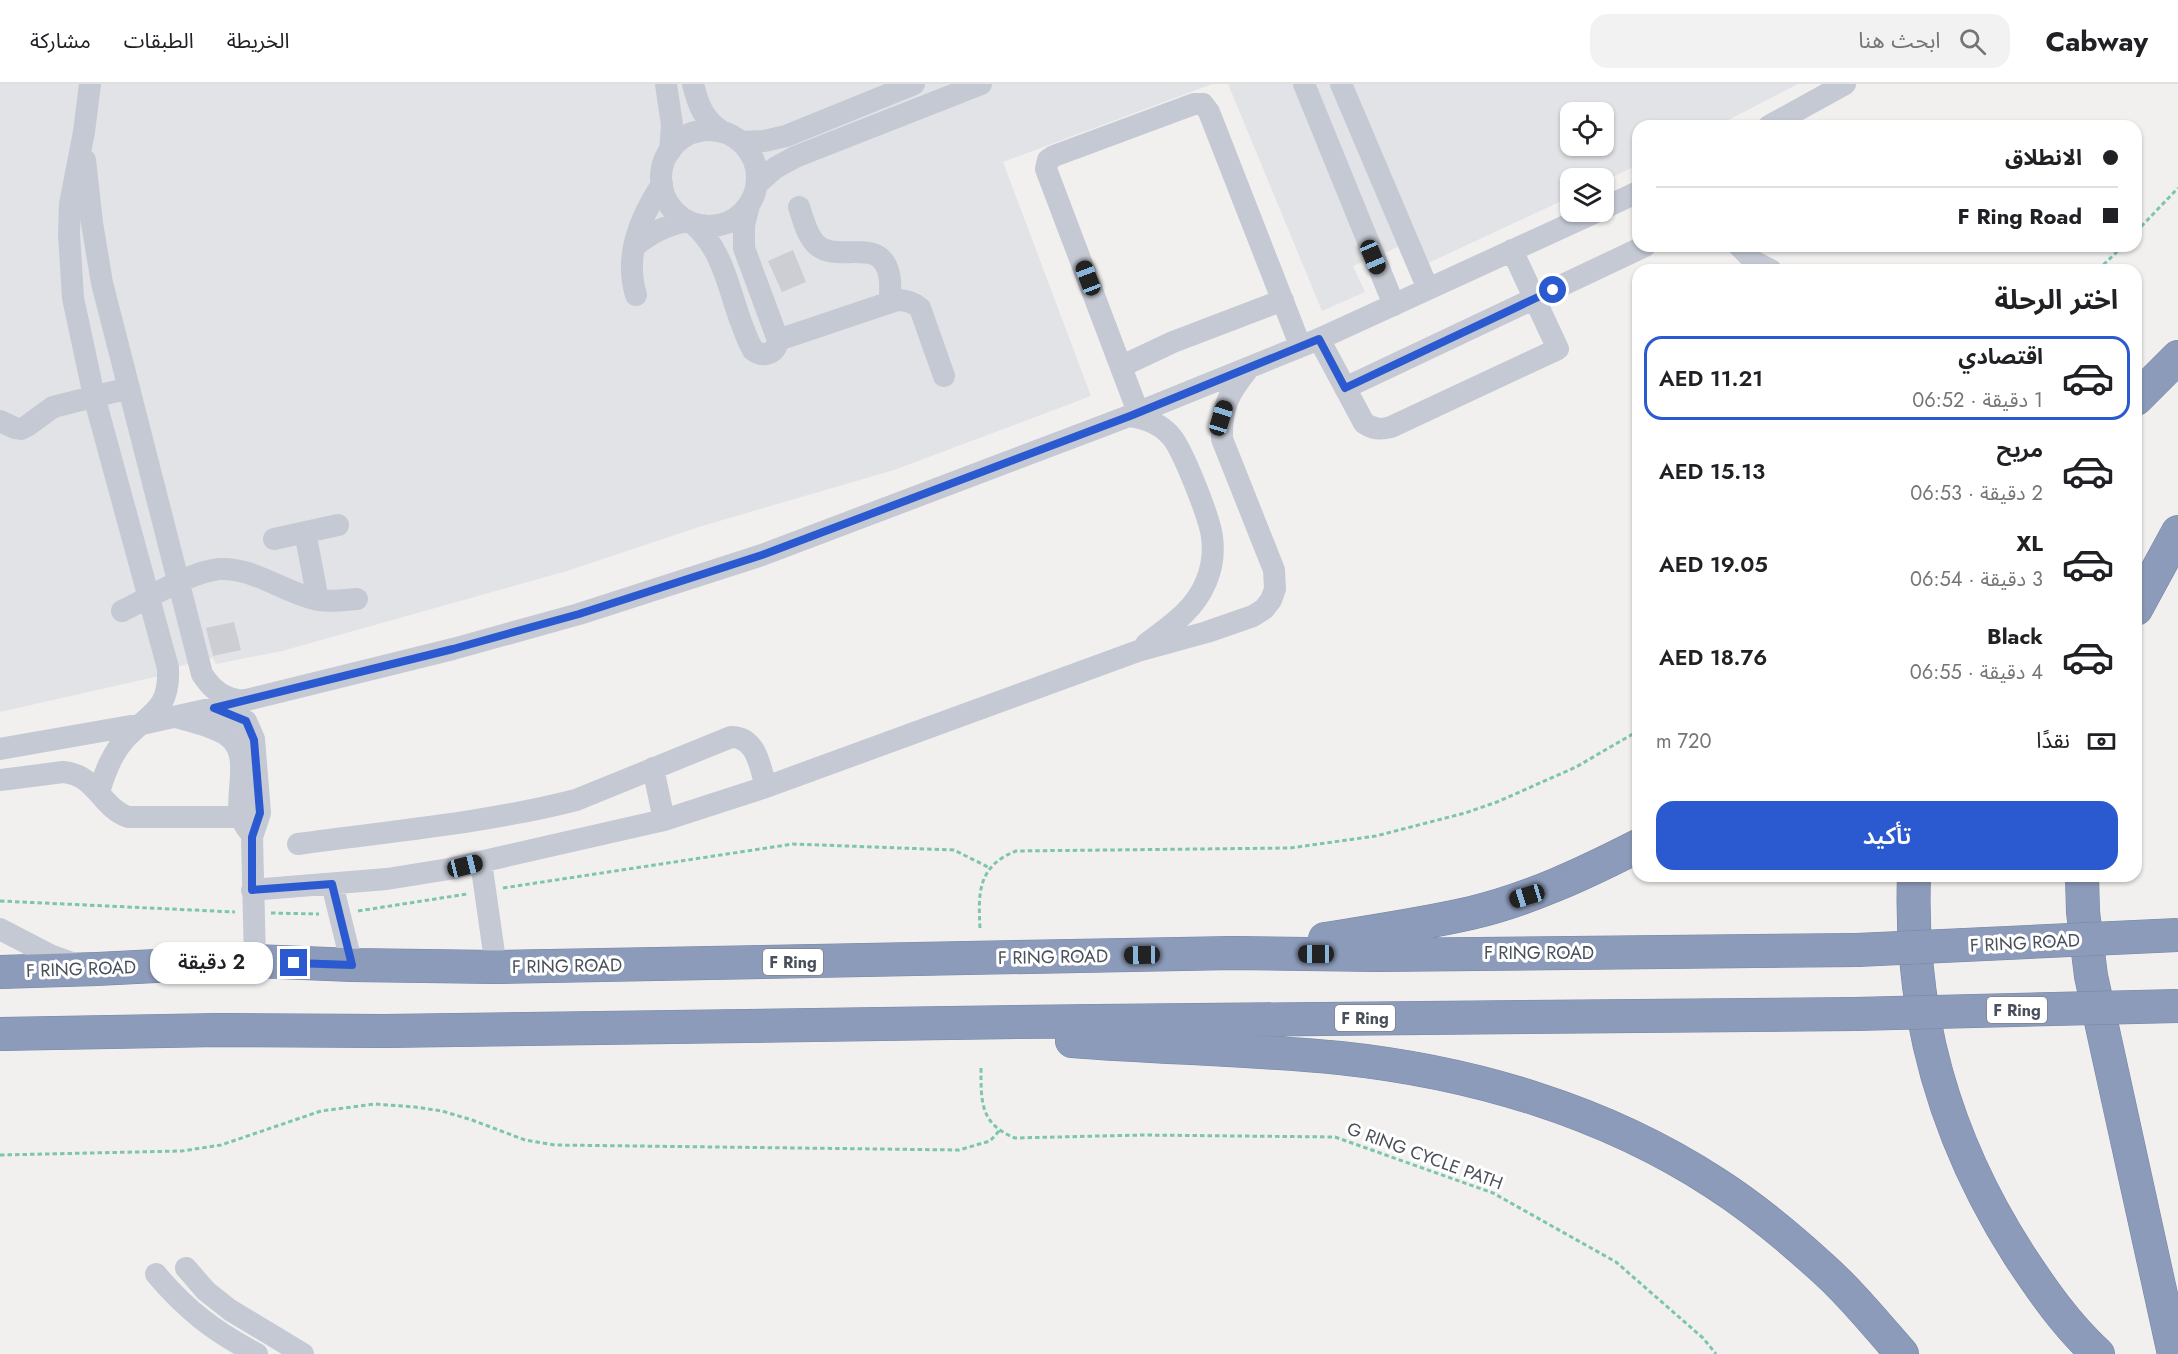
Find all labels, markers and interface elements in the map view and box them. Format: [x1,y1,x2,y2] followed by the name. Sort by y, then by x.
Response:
[1590,14,2010,68] search box
[2046,21,2148,62] text: Cabway
[1858,24,1941,56] text: ابحث هنا
[1956,25,1989,58] icon: search
[30,26,91,56] text: مشاركة
[124,26,194,56] text: الطبقات
[227,26,290,56] text: الخريطة
[1560,102,1614,222] map controls
[1560,102,1614,156] button: locate
[2005,141,2082,173] text: الانطلاق
[1560,168,1614,222] button: layers
[1958,200,2082,232] text: F Ring Road
[1358,237,1388,277] car
[1073,258,1103,298] car
[1539,276,1566,303] route start
[1995,280,2118,319] text: اختر الرحلة
[1958,340,2043,372] text: اقتصادي
[2061,351,2115,405] icon: car
[1659,362,1763,394] text: AED 11.21
[1912,386,2043,415] text: 1 دقيقة · 06:52
[1207,398,1235,438] car
[1997,433,2043,465] text: مريح
[2061,444,2115,498] icon: car
[1659,455,1765,487] text: AED 15.13
[1910,479,2043,508] text: 2 دقيقة · 06:53
[2016,527,2043,559] text: XL
[2061,537,2115,591] icon: car
[1659,548,1768,580] text: AED 19.05
[1910,565,2043,594] text: 3 دقيقة · 06:54
[1987,620,2043,652] text: Black
[2061,630,2115,684] icon: car
[1659,641,1767,673] text: AED 18.76
[1910,658,2043,687] text: 4 دقيقة · 06:55
[2036,724,2070,756] text: نقدًا
[2085,725,2118,758] icon: cash
[1656,727,1712,756] text: 720 m
[1656,801,2118,870] button: تأكيد
[445,853,485,879] car
[1507,882,1547,910] car
[1969,927,2081,959] street label: F RING ROAD
[1484,940,1594,966] street label: F RING ROAD
[150,942,273,984] callout: 2 دقيقة
[998,943,1108,971] street label: F RING ROAD
[1298,945,1334,963] car
[1124,946,1160,964] car
[178,948,245,977] text: 2 دقيقة
[280,949,307,976] route end
[763,949,823,975] road number: F Ring
[512,952,622,980] street label: F RING ROAD
[26,954,136,984] street label: F RING ROAD
[1987,997,2047,1023] road number: F Ring
[1335,1005,1395,1031] road number: F Ring
[1343,1116,1507,1196] street label: G RING CYCLE PATH

